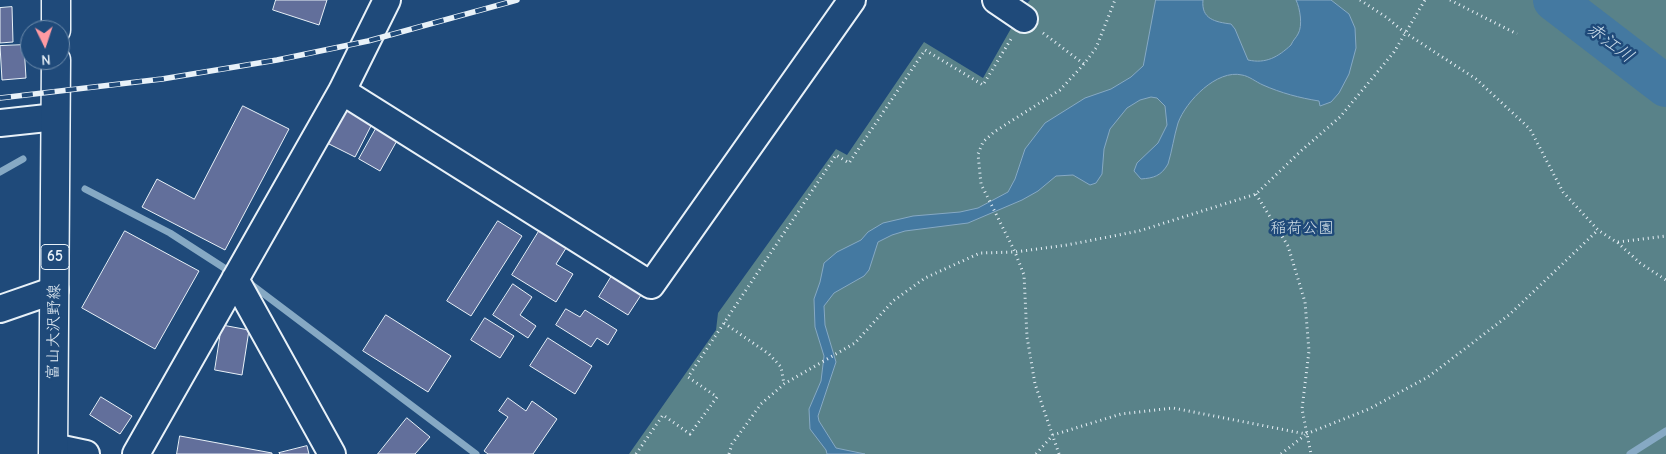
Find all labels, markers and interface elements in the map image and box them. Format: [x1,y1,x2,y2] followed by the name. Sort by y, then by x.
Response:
[1582,18,1638,68] water label: 赤江川
[20,20,70,70] north arrow
[41,51,51,68] text: N
[1270,218,1334,238] park label: 稲荷公園
[41,244,69,270] road number: 65
[44,284,64,380] street label: 富山大沢野線

